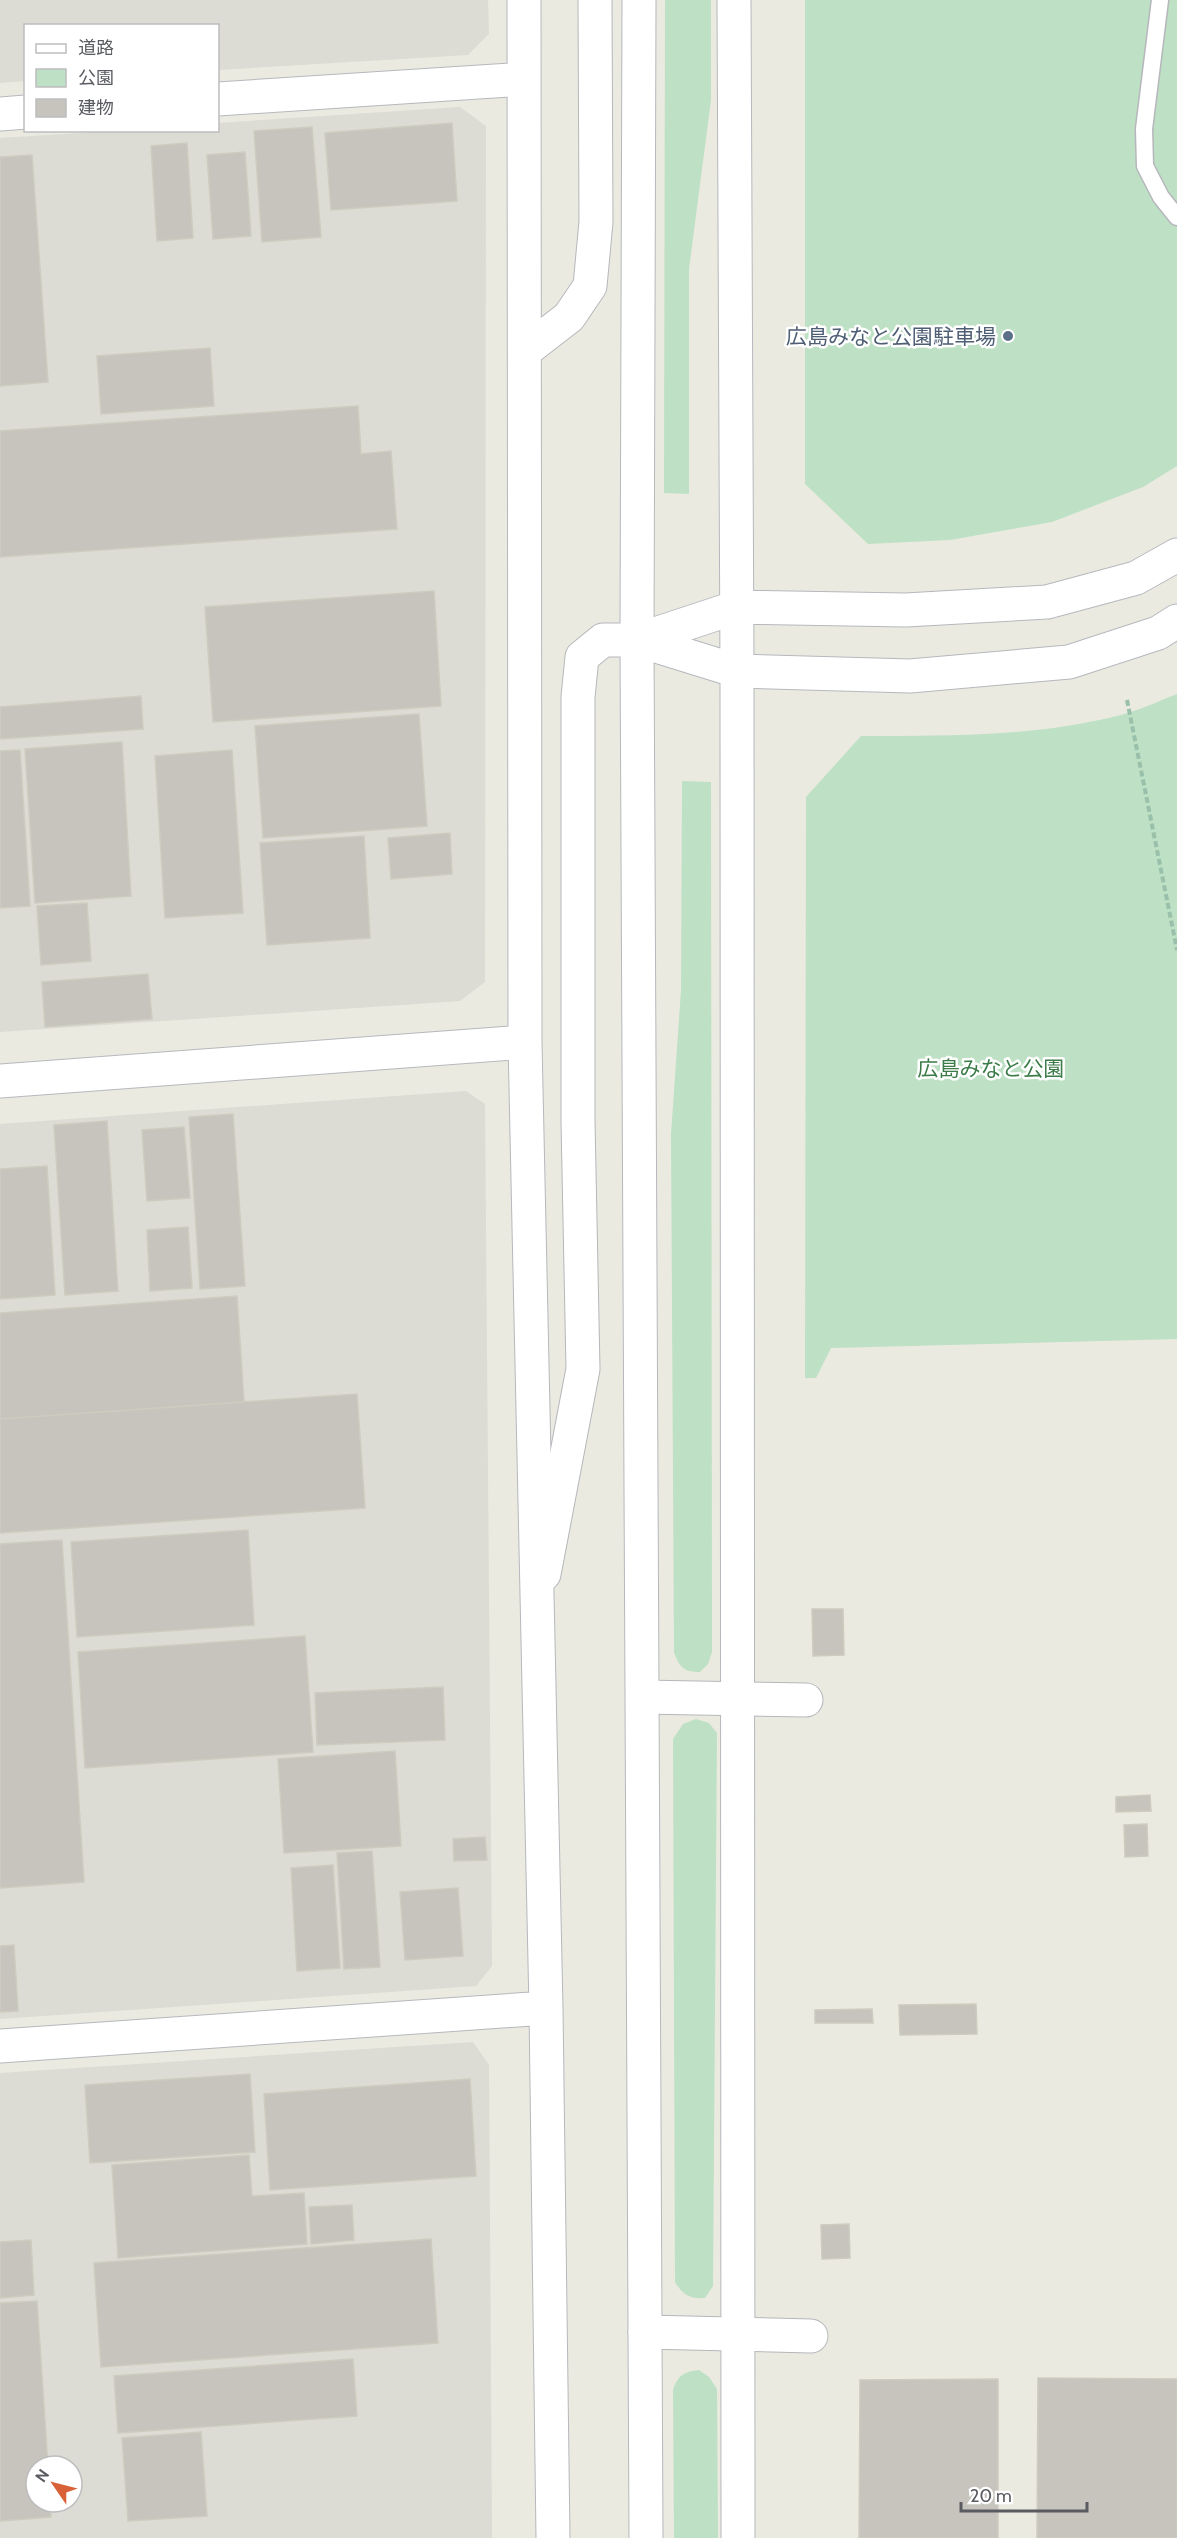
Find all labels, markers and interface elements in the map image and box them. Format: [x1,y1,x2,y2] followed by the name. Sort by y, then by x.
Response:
[24,24,219,132] legend
[78,37,114,59] text: 道路
[78,67,114,89] text: 公園
[78,97,114,119] text: 建物
[786,324,996,349] place label: 広島みなと公園駐車場
[1001,329,1015,343] marker: 広島みなと公園駐車場
[918,1056,1065,1081] park label: 広島みなと公園
[24,2454,84,2514] north arrow
[31,2466,53,2486] text: N
[961,2475,1087,2513] scale bar
[970,2485,1012,2507] text: 20 m

